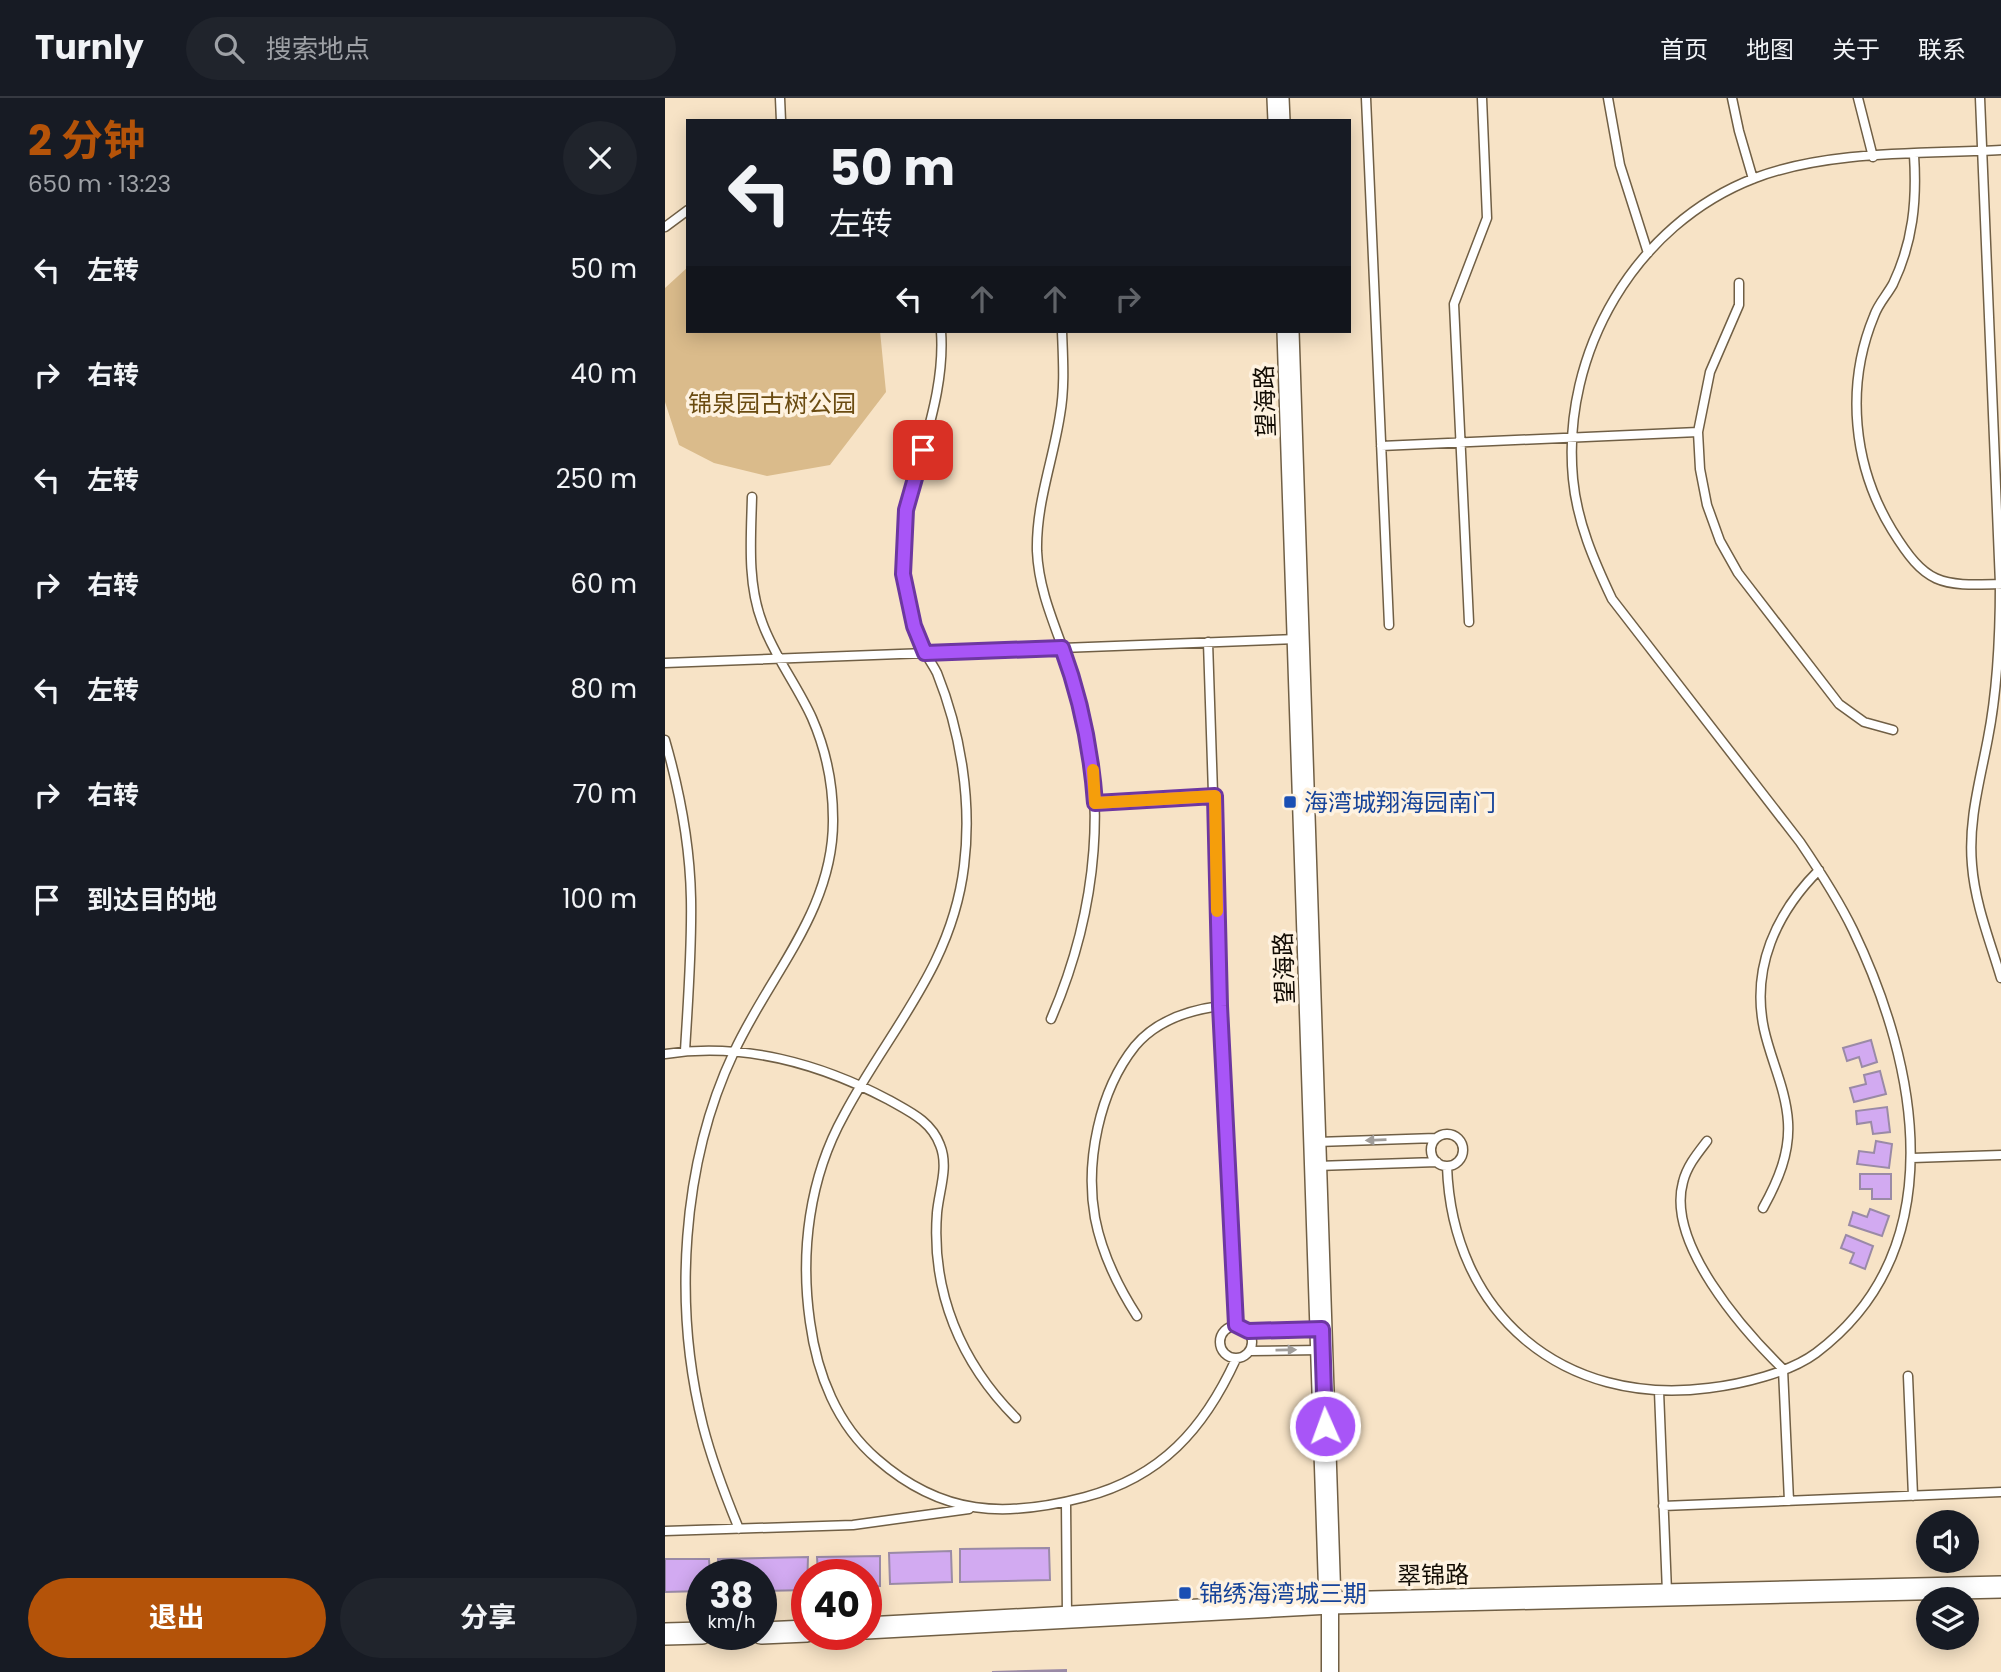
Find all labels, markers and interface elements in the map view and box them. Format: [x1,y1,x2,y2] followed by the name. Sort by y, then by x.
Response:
[186,17,676,80] search box
[35,24,144,71] text: Turnly
[210,29,248,67] icon: search
[266,31,370,67] text: 搜索地点
[1660,33,1708,66] text: 首页
[1746,33,1794,66] text: 地图
[1832,33,1880,66] text: 关于
[1918,33,1966,66] text: 联系
[28,111,145,170] text: 2 分钟
[563,121,637,195] button: close
[829,134,955,202] text: 50 m
[714,147,805,238] icon: left
[28,168,171,200] text: 650 m · 13:23
[829,201,893,246] text: 左转
[28,251,66,289] icon: left
[571,251,637,287] text: 50 m
[87,252,139,288] text: 左转
[890,280,928,318] icon: left
[963,280,1001,318] icon: ahead
[1036,280,1074,318] icon: ahead
[1109,280,1147,318] icon: right
[28,356,66,394] icon: right
[571,356,637,392] text: 40 m
[87,357,139,393] text: 右转
[1247,364,1283,438] street label: 望海路
[688,387,856,420] park label: 锦泉园古树公园
[893,420,953,480] pin
[904,431,942,469] icon: arrive
[28,461,66,499] icon: left
[556,461,637,497] text: 250 m
[87,462,139,498] text: 左转
[28,566,66,604] icon: right
[570,566,637,602] text: 60 m
[87,567,139,603] text: 右转
[28,671,66,709] icon: left
[571,671,637,707] text: 80 m
[87,672,139,708] text: 左转
[28,776,66,814] icon: right
[573,776,637,812] text: 70 m
[87,777,139,813] text: 右转
[1304,786,1496,819] place label: 海湾城翔海园南门
[1282,794,1298,810] marker: 海湾城翔海园南门
[28,881,66,919] icon: arrive
[562,881,637,917] text: 100 m
[87,882,217,918] text: 到达目的地
[1266,931,1302,1005] street label: 望海路
[1365,1135,1387,1146] one-way arrow
[1275,1345,1297,1356] one-way arrow
[1288,1389,1362,1463] position arrow
[1916,1510,1979,1650] map controls
[1916,1510,1979,1573] button: sound
[1397,1558,1469,1592] street label: 翠锦路
[791,1559,882,1650] speed limit sign: 40
[710,1571,753,1620] text: 38
[1199,1577,1367,1610] place label: 锦绣海湾城三期
[28,1578,326,1658] button: 退出
[340,1578,637,1658] button: 分享
[1177,1585,1193,1601] marker: 锦绣海湾城三期
[1916,1587,1979,1650] button: layers
[708,1609,755,1634] text: km/h

